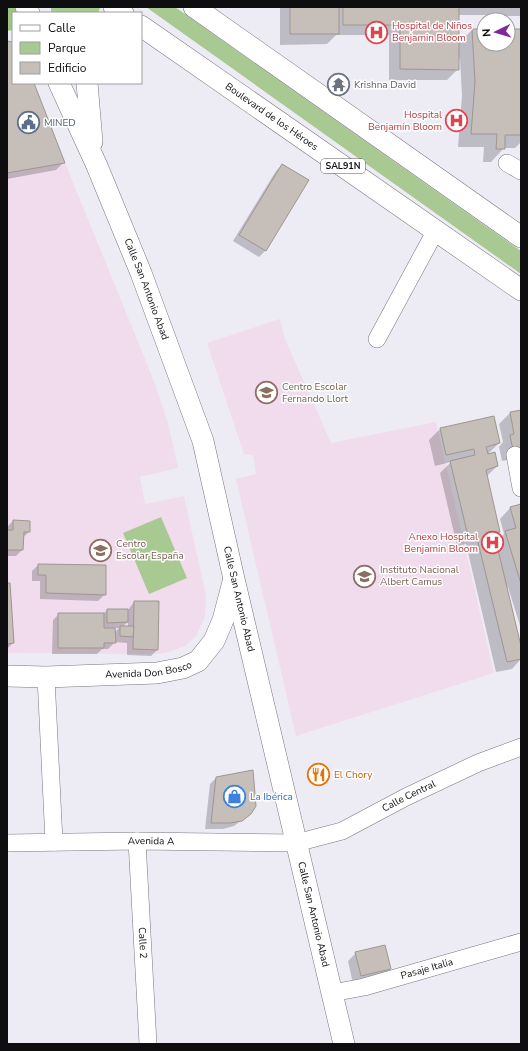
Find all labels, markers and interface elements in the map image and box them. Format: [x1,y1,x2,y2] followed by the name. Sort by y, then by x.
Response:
[12,12,142,84] legend
[476,12,516,52] north arrow
[363,19,389,45] hospital icon: Hospital de Niños Benjamin Bloom
[392,19,472,45] place label: Hospital de Niños Benjamin Bloom
[48,20,76,36] text: Calle
[479,28,494,38] text: N
[48,40,86,56] text: Parque
[48,60,87,76] text: Edificio
[325,72,351,98] temple icon: Krishna David
[354,78,416,92] place label: Krishna David
[222,80,321,154] street label: Boulevard de los Héroes
[368,108,442,134] place label: Hospital Benjamín Bloom
[444,108,470,134] hospital icon: Hospital Benjamín Bloom
[15,110,41,136] public building icon: MINED
[44,116,76,130] place label: MINED
[321,159,365,173] road number: SAL91N
[120,236,172,342] street label: Calle San Antonio Abad
[253,380,279,406] school or university icon: Centro Escolar Fernando Llort
[282,380,349,406] place label: Centro Escolar Fernando Llort
[404,530,478,556] place label: Anexo Hospital Benjamin Bloom
[480,530,506,556] hospital icon: Anexo Hospital Benjamin Bloom
[88,537,114,563] school or university icon: Centro Escolar España
[116,537,184,563] place label: Centro Escolar España
[220,545,258,653] street label: Calle San Antonio Abad
[352,563,378,589] school or university icon: Instituto Nacional Albert Camus
[380,563,459,589] place label: Instituto Nacional Albert Camus
[105,658,195,682] street label: Avenida Don Bosco
[306,762,332,788] restaurant icon: El Chory
[334,768,373,782] place label: El Chory
[380,777,438,815] street label: Calle Central
[222,784,248,810] shop icon: La Ibérica
[250,790,293,804] place label: La Ibérica
[128,834,175,848] street label: Avenida A
[294,860,333,969] street label: Calle San Antonio Abad
[135,927,150,959] street label: Calle 2
[399,955,455,983] street label: Pasaje Italia

